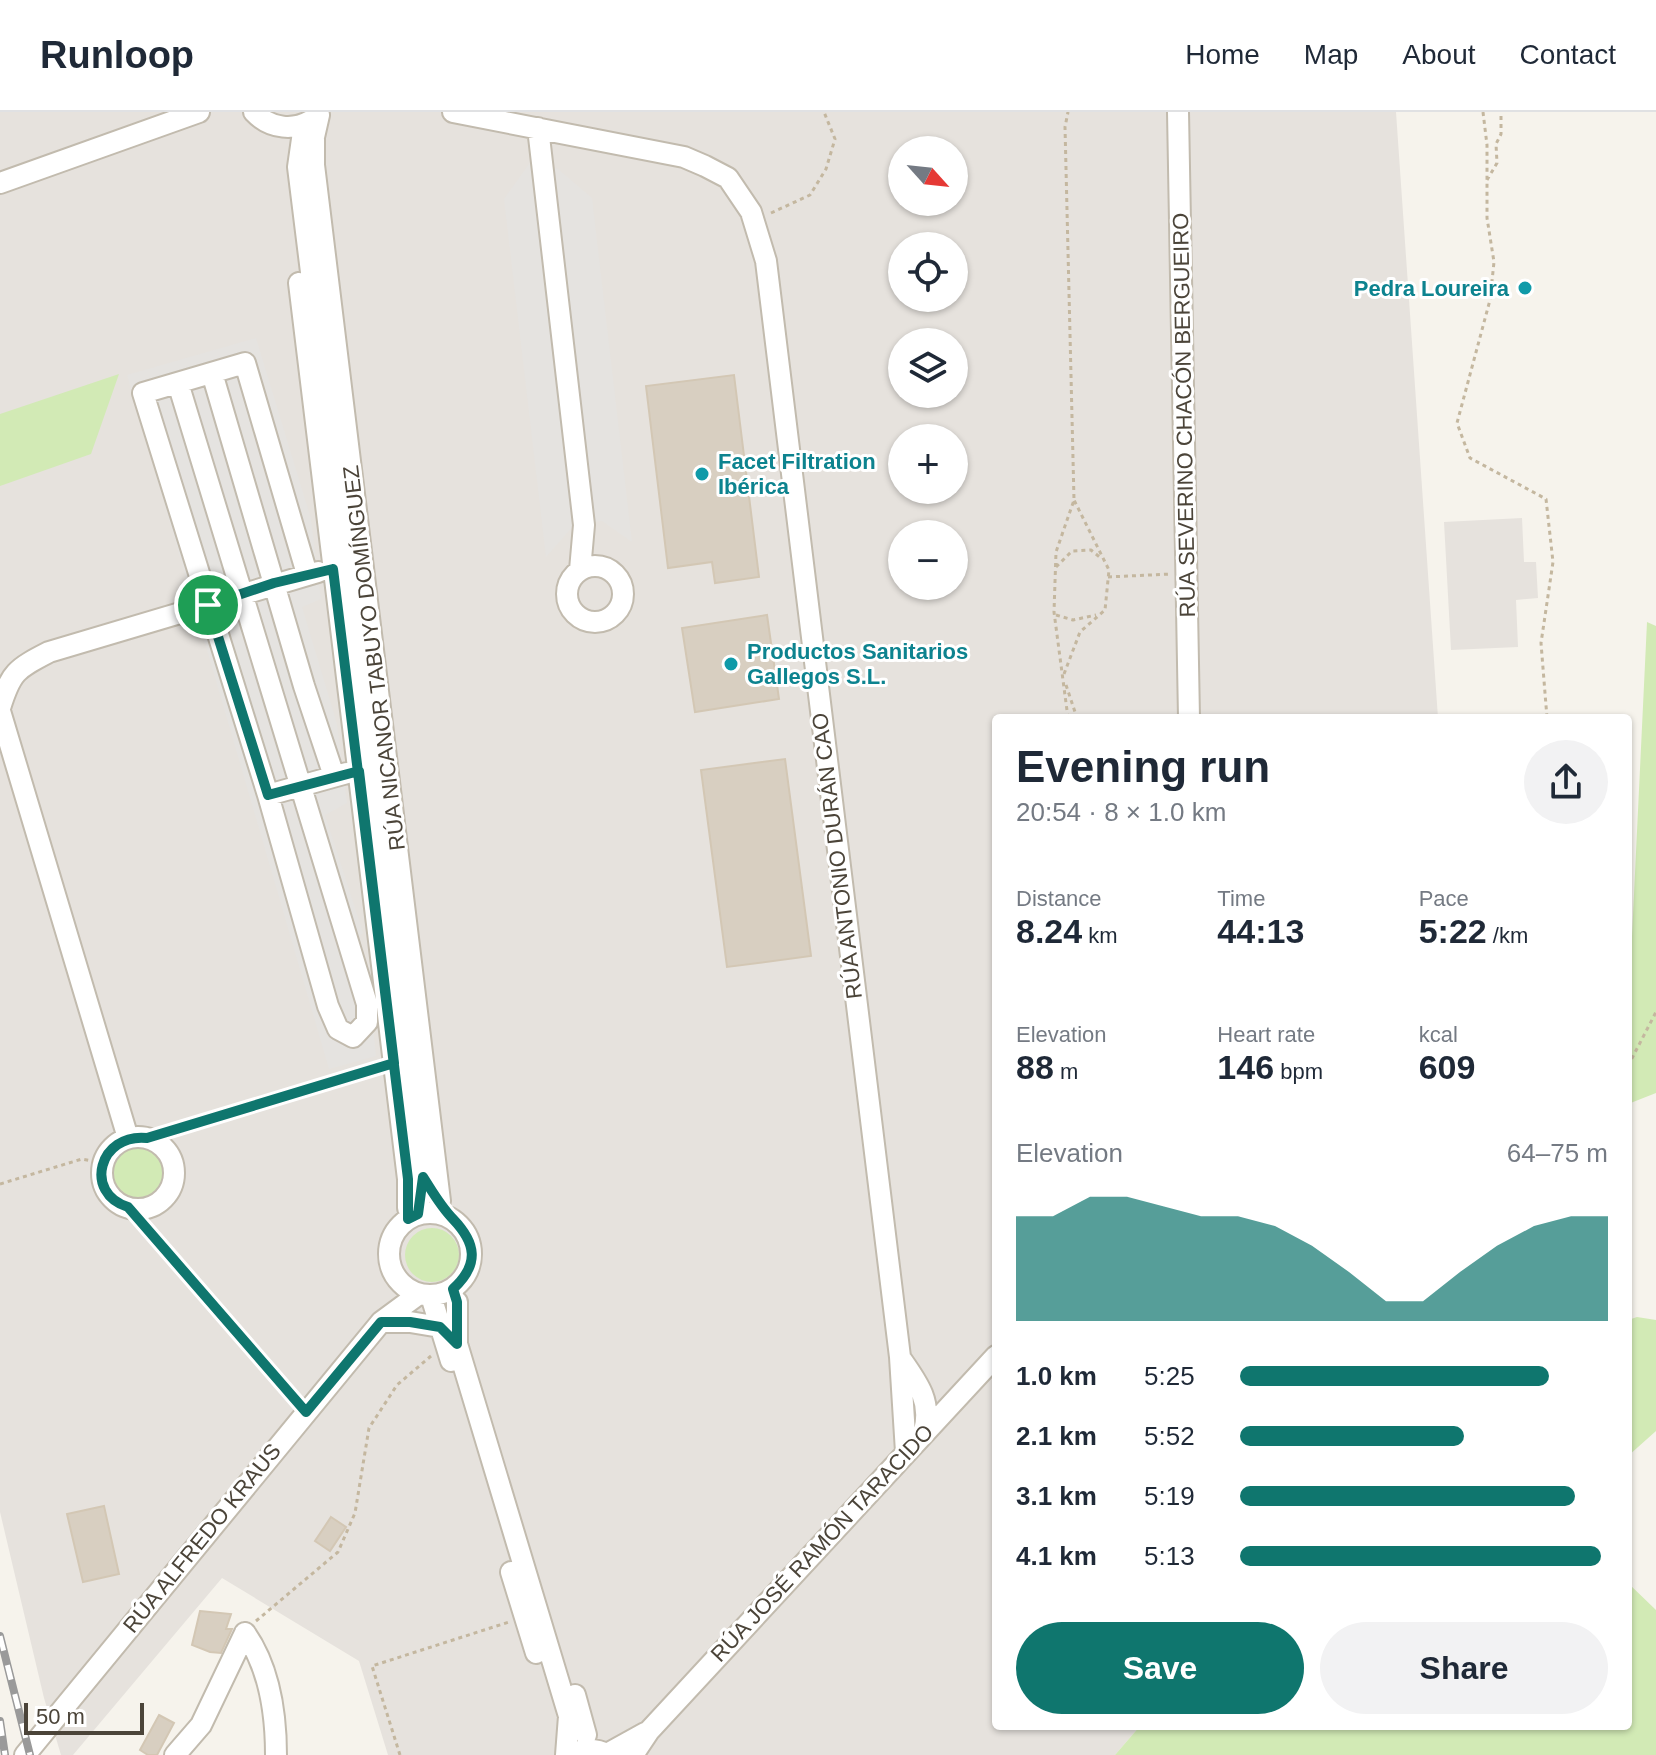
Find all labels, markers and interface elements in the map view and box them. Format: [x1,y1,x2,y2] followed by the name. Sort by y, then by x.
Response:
[40,34,194,76] text: Runloop
[1185,39,1260,70] text: Home
[1304,39,1358,70] text: Map
[1402,39,1476,70] text: About
[1520,39,1616,70] text: Contact
[888,136,968,216] north arrow
[888,136,968,600] map controls
[1168,212,1200,618] street label: RÚA SEVERINO CHACÓN BERGUEIRO
[888,232,968,312] button: locate
[1354,276,1510,301] place label: Pedra Loureira
[1516,279,1534,297] marker: Pedra Loureira
[888,328,968,408] button: layers
[888,424,968,504] button: +
[718,449,876,499] place label: Facet Filtration Ibérica
[338,464,410,852] street label: RÚA NICANOR TABUYO DOMÍNGUEZ
[693,465,711,483] marker: Facet Filtration Ibérica
[888,520,968,600] button: −
[174,571,242,639] pin
[186,583,230,627] icon: arrive
[747,639,968,689] place label: Productos Sanitarios Gallegos S.L.
[722,655,740,673] marker: Productos Sanitarios Gallegos S.L.
[807,712,867,1000] street label: RÚA ANTONIO DURÁN CAO
[1524,740,1608,824] button: share
[1016,742,1270,791] text: Evening run
[1016,797,1226,827] text: 20:54 · 8 × 1.0 km
[1016,886,1102,911] text: Distance
[1217,886,1265,911] text: Time
[1419,886,1469,911] text: Pace
[1016,912,1082,950] text: 8.24
[1217,912,1304,950] text: 44:13
[1419,912,1487,950] text: 5:22
[1082,923,1118,948] text: km
[1487,923,1528,948] text: /km
[1016,1022,1107,1047] text: Elevation
[1217,1022,1315,1047] text: Heart rate
[1419,1022,1458,1047] text: kcal
[1016,1048,1054,1086] text: 88
[1217,1048,1274,1086] text: 146
[1419,1048,1475,1086] text: 609
[1054,1059,1078,1084] text: m
[1274,1059,1323,1084] text: bpm
[1016,1138,1123,1168] text: Elevation
[1507,1138,1608,1168] text: 64–75 m
[1016,1361,1097,1391] text: 1.0 km
[1144,1361,1195,1391] text: 5:25
[706,1419,938,1667] street label: RÚA JOSÉ RAMÓN TARACIDO
[1016,1421,1097,1451] text: 2.1 km
[1144,1421,1195,1451] text: 5:52
[118,1438,286,1638] street label: RÚA ALFREDO KRAUS
[1016,1481,1097,1511] text: 3.1 km
[1144,1481,1195,1511] text: 5:19
[1016,1541,1097,1571] text: 4.1 km
[1144,1541,1195,1571] text: 5:13
[1016,1622,1304,1714] button: Save
[1320,1622,1608,1714] button: Share
[24,1699,144,1735] scale bar
[36,1704,85,1729] text: 50 m

